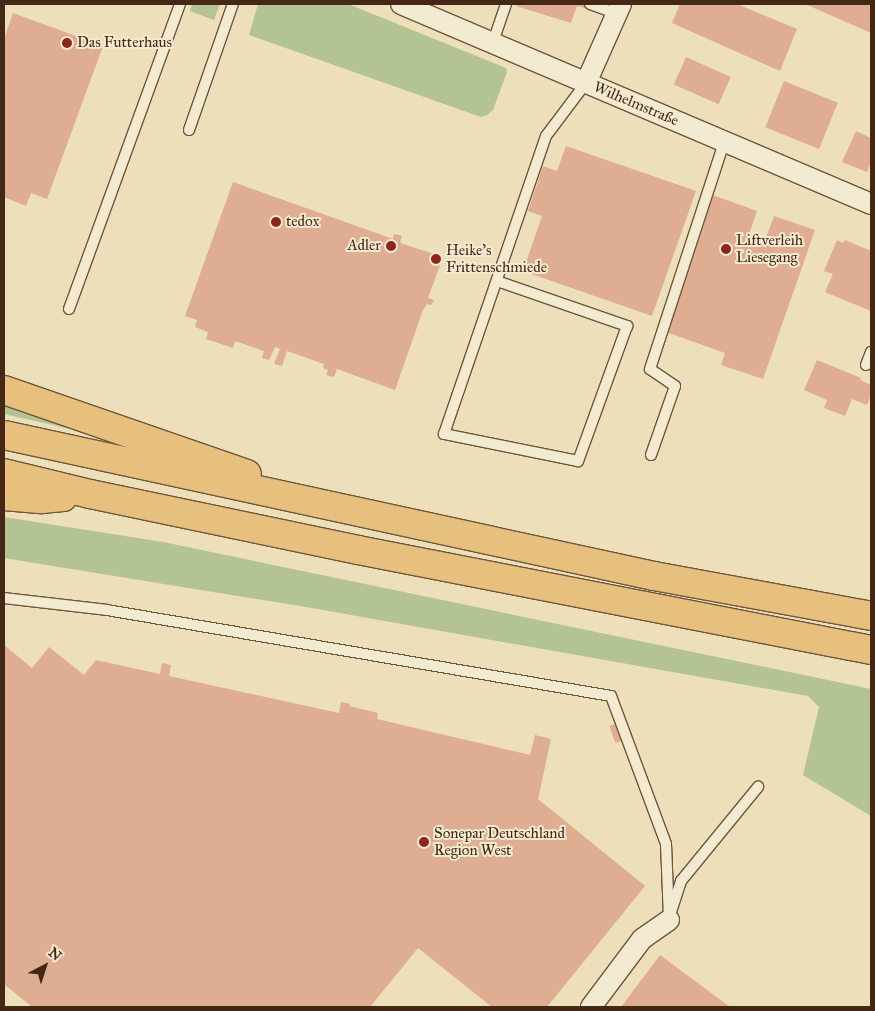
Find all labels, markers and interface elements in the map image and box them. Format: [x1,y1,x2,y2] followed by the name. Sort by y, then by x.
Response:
[77,34,172,52] place label: Das Futterhaus
[61,37,73,49] marker: Das Futterhaus
[591,78,681,130] street label: Wilhelmstraße
[286,213,319,231] place label: tedox
[270,216,282,228] marker: tedox
[736,231,803,266] place label: Liftverleih Liesegang
[348,237,381,255] place label: Adler
[385,240,397,252] marker: Adler
[446,241,547,276] place label: Heike's Frittenschmiede
[720,243,732,255] marker: Liftverleih Liesegang
[430,253,442,265] marker: Heike's Frittenschmiede
[434,824,565,859] place label: Sonepar Deutschland Region West
[418,836,430,848] marker: Sonepar Deutschland Region West
[20,941,70,991] north arrow
[45,944,65,964] text: N

